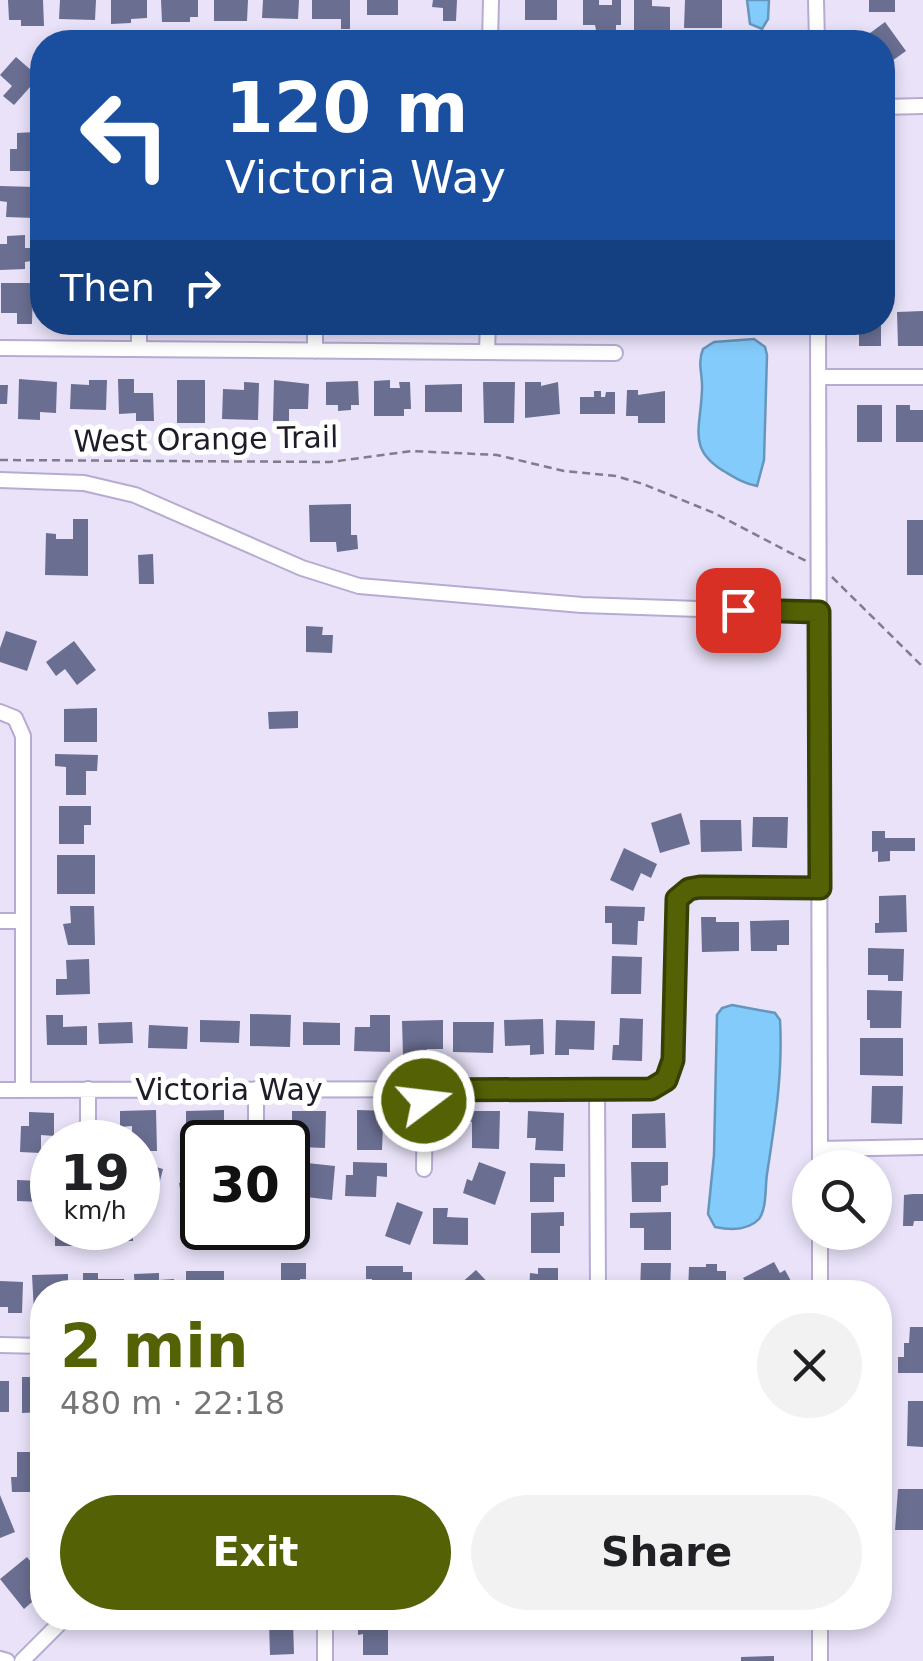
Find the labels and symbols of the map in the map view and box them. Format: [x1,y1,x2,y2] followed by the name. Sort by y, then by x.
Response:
[73,419,339,459] street label: West Orange Trail
[696,568,781,653] pin
[372,1049,476,1153] position arrow
[135,1072,323,1107] street label: Victoria Way
[180,1120,310,1250] speed limit sign: 30

